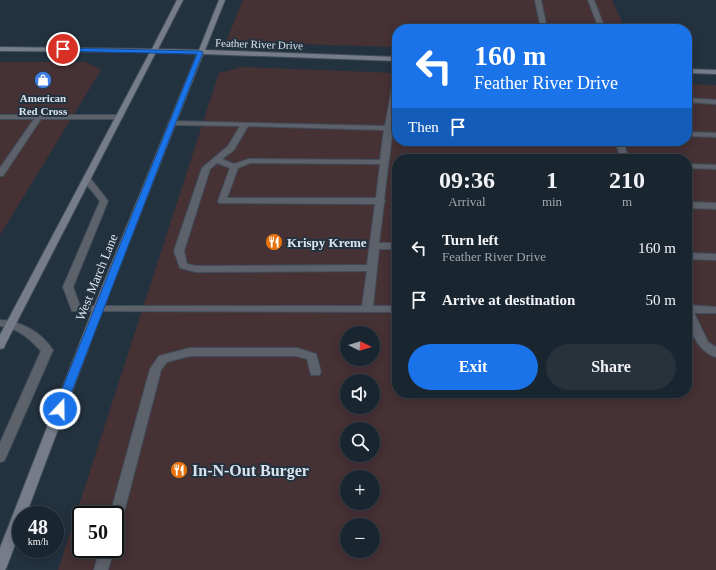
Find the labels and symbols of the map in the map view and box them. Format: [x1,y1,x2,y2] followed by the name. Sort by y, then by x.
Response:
[46,32,80,66] pin
[215,36,303,52] street label: Feather River Drive
[33,70,53,90] shop icon: American Red Cross
[19,92,68,117] place label: American Red Cross
[72,231,121,323] street label: West March Lane
[264,232,284,252] restaurant icon: Krispy Kreme
[287,235,367,250] place label: Krispy Kreme
[340,326,380,366] north arrow
[39,388,81,430] position arrow
[169,460,189,480] restaurant icon: In-N-Out Burger
[192,462,309,480] place label: In-N-Out Burger
[72,506,124,558] speed limit sign: 50

